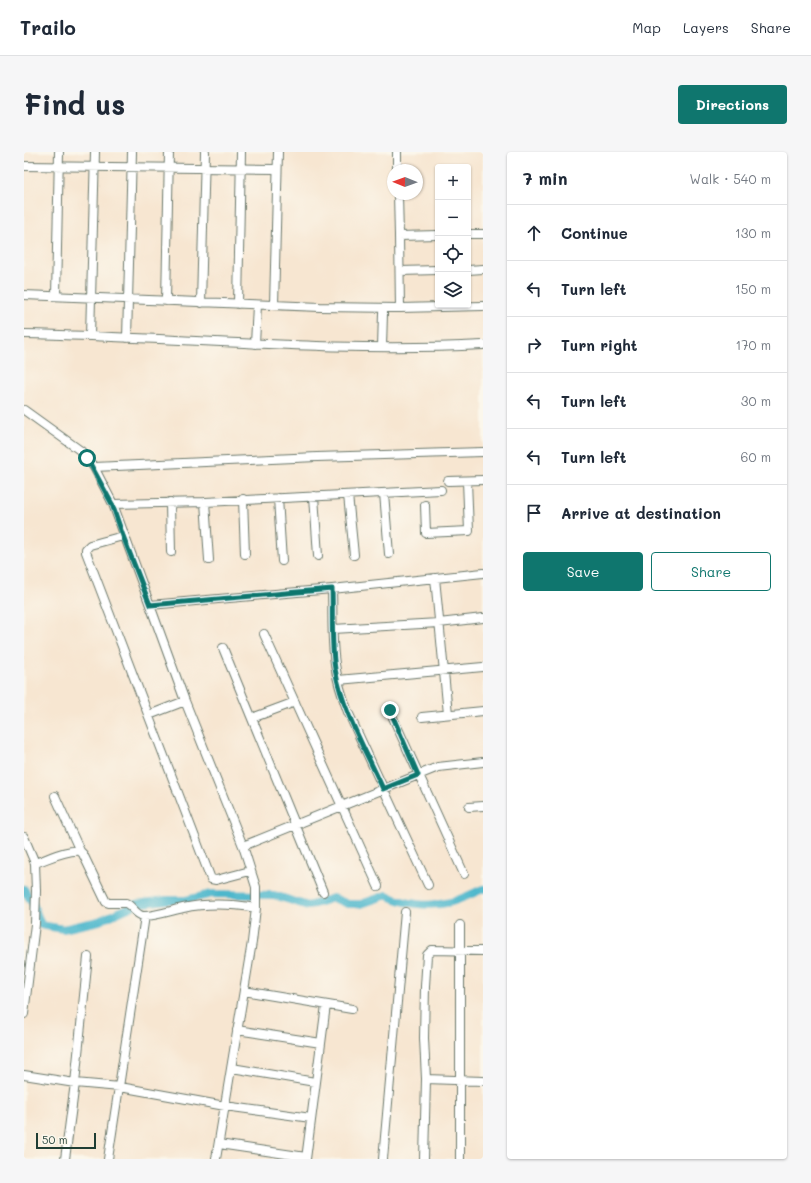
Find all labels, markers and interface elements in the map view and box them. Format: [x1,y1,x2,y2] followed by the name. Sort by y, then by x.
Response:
[20,15,76,40] text: Trailo
[632,18,661,37] text: Map
[683,18,729,37] text: Layers
[751,18,791,37] text: Share
[678,85,787,124] button: Directions
[24,86,125,122] text: Find us
[387,164,423,200] north arrow
[435,164,471,308] map controls
[435,164,471,200] button: +
[523,167,568,189] text: 7 min
[690,170,771,187] text: Walk · 540 m
[435,200,471,236] button: −
[523,222,545,244] icon: ahead
[561,223,628,243] text: Continue
[735,224,771,241] text: 130 m
[435,236,471,272] button: locate
[435,272,471,308] button: layers
[523,278,545,300] icon: left
[561,279,626,299] text: Turn left
[735,280,771,297] text: 150 m
[523,334,545,356] icon: right
[561,335,638,355] text: Turn right
[735,336,771,353] text: 170 m
[523,390,545,412] icon: left
[561,391,626,411] text: Turn left
[741,392,771,409] text: 30 m
[523,446,545,468] icon: left
[561,447,626,467] text: Turn left
[741,448,771,465] text: 60 m
[78,449,96,467] route start
[523,502,545,524] icon: arrive
[561,503,721,523] text: Arrive at destination
[523,552,643,591] button: Save
[651,552,771,591] button: Share
[381,701,399,719] route end
[36,1131,96,1150] scale bar
[42,1132,68,1147] text: 50 m

